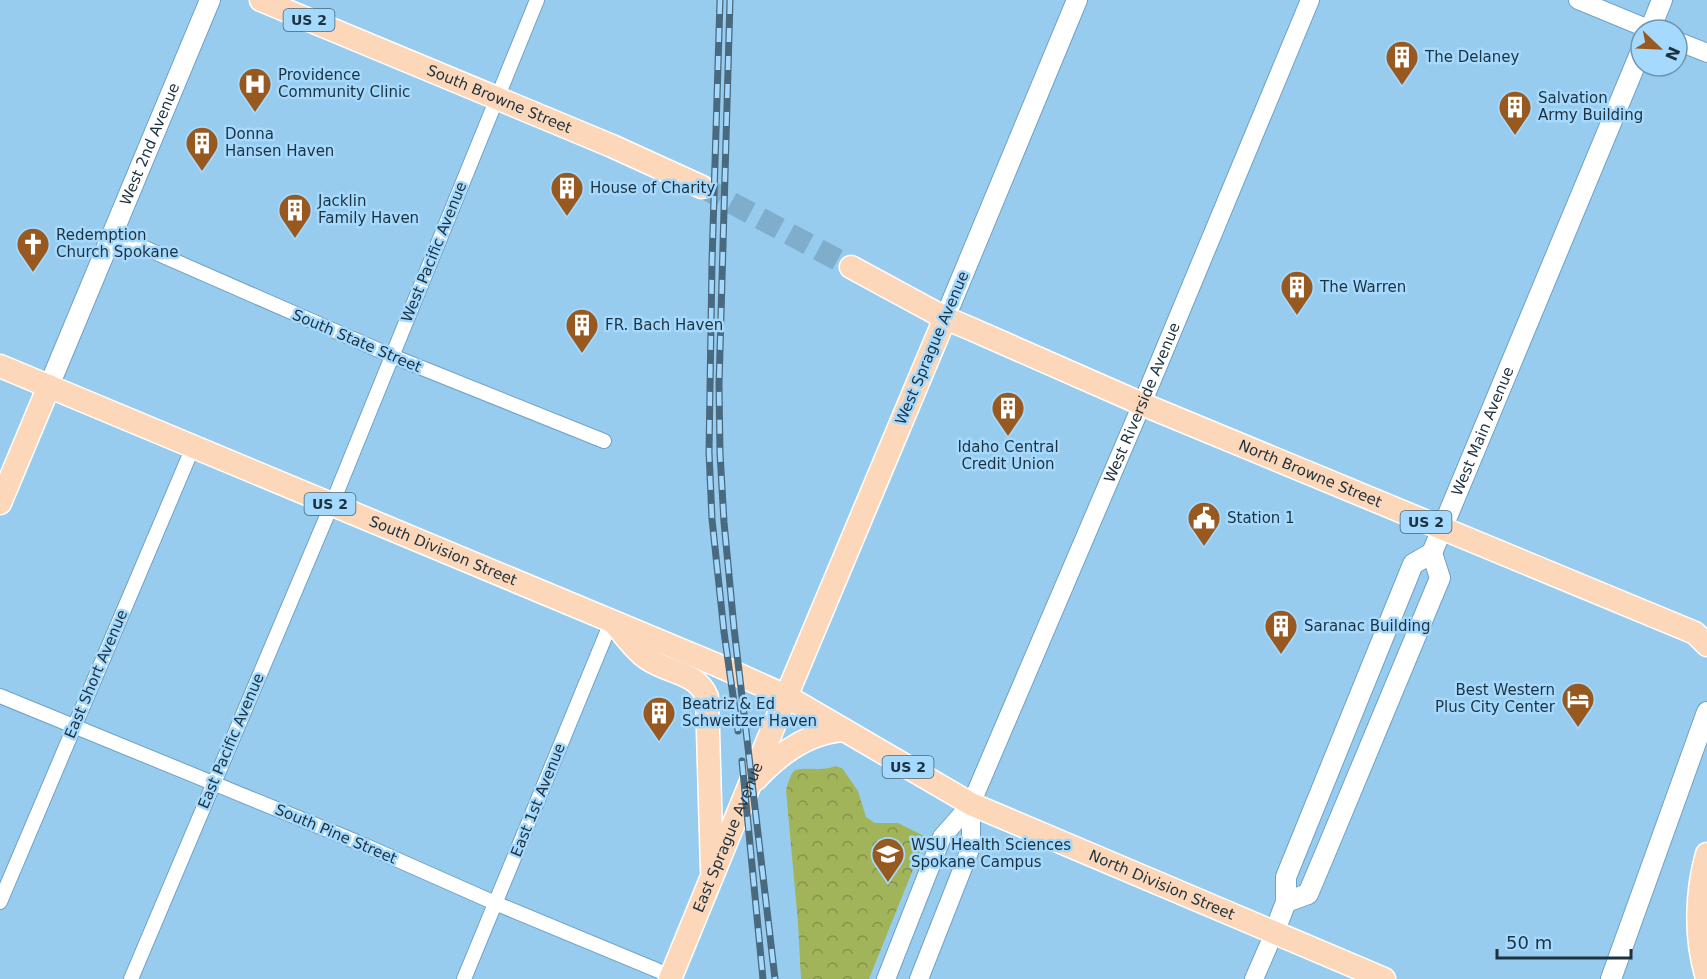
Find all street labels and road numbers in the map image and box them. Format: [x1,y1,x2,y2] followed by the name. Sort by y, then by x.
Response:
[284,9,334,31] road number: US 2
[424,61,574,137] street label: South Browne Street
[116,80,183,208] street label: West 2nd Avenue
[398,179,470,325] street label: West Pacific Avenue
[892,269,972,427] street label: West Sprague Avenue
[290,306,424,376] street label: South State Street
[1100,320,1184,485] street label: West Riverside Avenue
[1448,364,1518,498] street label: West Main Avenue
[1236,436,1385,511] street label: North Browne Street
[304,493,356,515] road number: US 2
[1400,511,1452,533] road number: US 2
[366,512,520,590] street label: South Division Street
[61,607,131,741] street label: East Short Avenue
[194,671,268,811] street label: East Pacific Avenue
[507,741,569,859] street label: East 1st Avenue
[882,756,934,778] road number: US 2
[689,760,767,915] street label: East Sprague Avenue
[272,800,400,868] street label: South Pine Street
[1086,846,1238,924] street label: North Division Street

